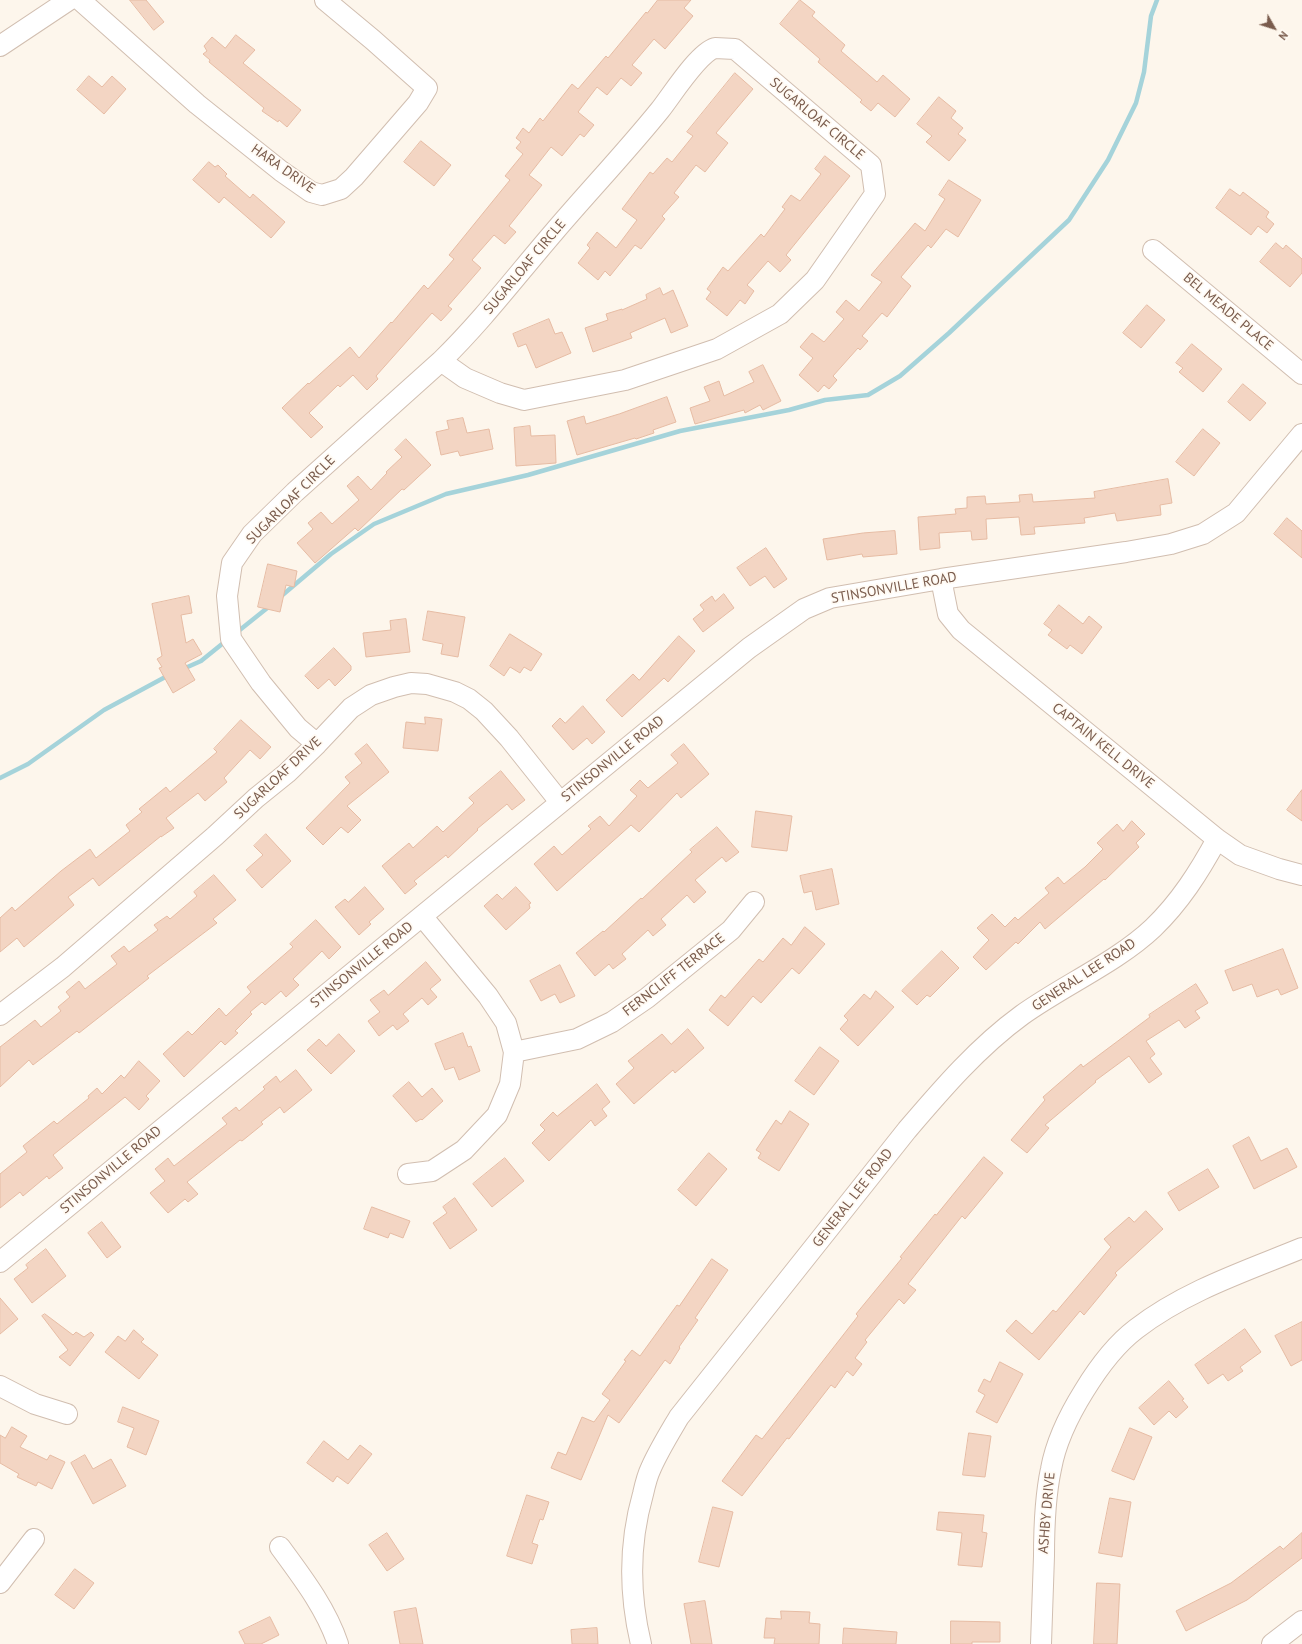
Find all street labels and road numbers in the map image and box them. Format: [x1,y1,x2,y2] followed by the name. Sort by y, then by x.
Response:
[766,74,868,164] street label: SUGARLOAF CIRCLE
[248,141,318,197] street label: HARA DRIVE
[480,216,570,318] street label: SUGARLOAF CIRCLE
[1180,269,1276,355] street label: BEL MEADE PLACE
[243,452,339,548] street label: SUGARLOAF CIRCLE
[830,569,958,607] street label: STINSONVILLE ROAD
[1048,700,1158,792] street label: CAPTAIN KELL DRIVE
[558,712,668,806] street label: STINSONVILLE ROAD
[231,733,325,823] street label: SUGARLOAF DRIVE
[307,918,417,1012] street label: STINSONVILLE ROAD
[620,930,728,1020] street label: FERNCLIFF TERRACE
[1029,935,1139,1015] street label: GENERAL LEE ROAD
[57,1123,165,1217] street label: STINSONVILLE ROAD
[809,1145,897,1251] street label: GENERAL LEE ROAD
[1035,1472,1059,1554] street label: ASHBY DRIVE

